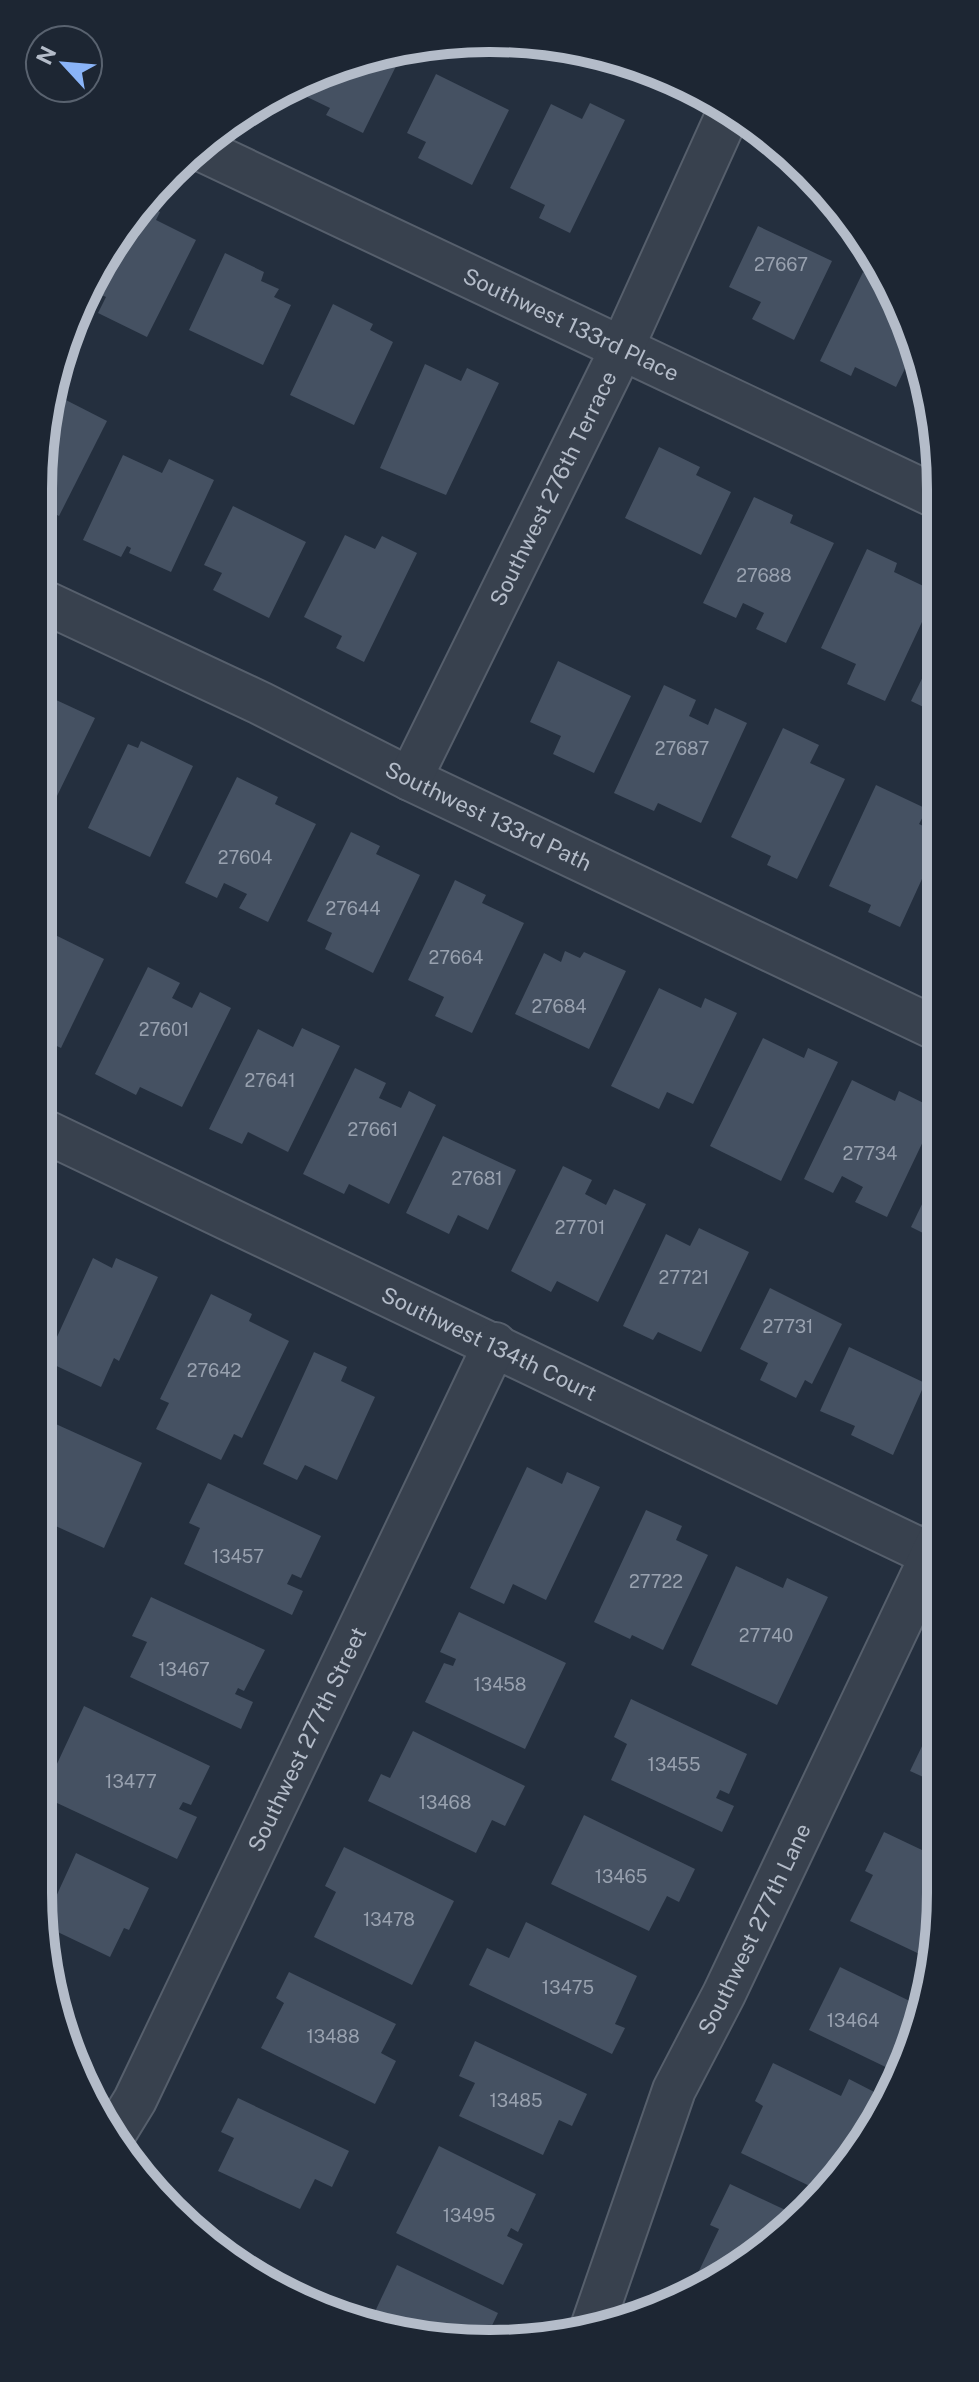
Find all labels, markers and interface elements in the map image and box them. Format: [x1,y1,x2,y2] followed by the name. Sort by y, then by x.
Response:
[24,24,104,104] north arrow
[31,42,61,69] text: N
[754,254,808,275] house number: 27667
[459,262,683,386] street label: Southwest 133rd Place
[484,367,622,610] street label: Southwest 276th Terrace
[736,565,792,586] house number: 27688
[655,738,709,759] house number: 27687
[381,756,596,876] street label: Southwest 133rd Path
[218,847,272,868] house number: 27604
[326,898,380,919] house number: 27644
[429,947,483,968] house number: 27664
[531,996,587,1017] house number: 27684
[139,1019,189,1040] house number: 27601
[245,1070,296,1091] house number: 27641
[348,1119,398,1140] house number: 27661
[843,1143,897,1164] house number: 27734
[451,1168,503,1189] house number: 27681
[555,1217,605,1238] house number: 27701
[659,1267,709,1288] house number: 27721
[377,1281,601,1406] street label: Southwest 134th Court
[763,1316,813,1337] house number: 27731
[187,1360,241,1381] house number: 27642
[212,1546,264,1567] house number: 13457
[629,1571,683,1592] house number: 27722
[242,1623,371,1856] street label: Southwest 277th Street
[739,1625,793,1646] house number: 27740
[158,1659,210,1680] house number: 13467
[474,1674,526,1695] house number: 13458
[648,1754,700,1775] house number: 13455
[105,1771,157,1792] house number: 13477
[419,1792,471,1813] house number: 13468
[692,1819,816,2039] street label: Southwest 277th Lane
[595,1866,647,1887] house number: 13465
[363,1909,415,1930] house number: 13478
[542,1977,594,1998] house number: 13475
[827,2010,879,2031] house number: 13464
[306,2026,360,2047] house number: 13488
[489,2090,543,2111] house number: 13485
[443,2205,495,2226] house number: 13495

